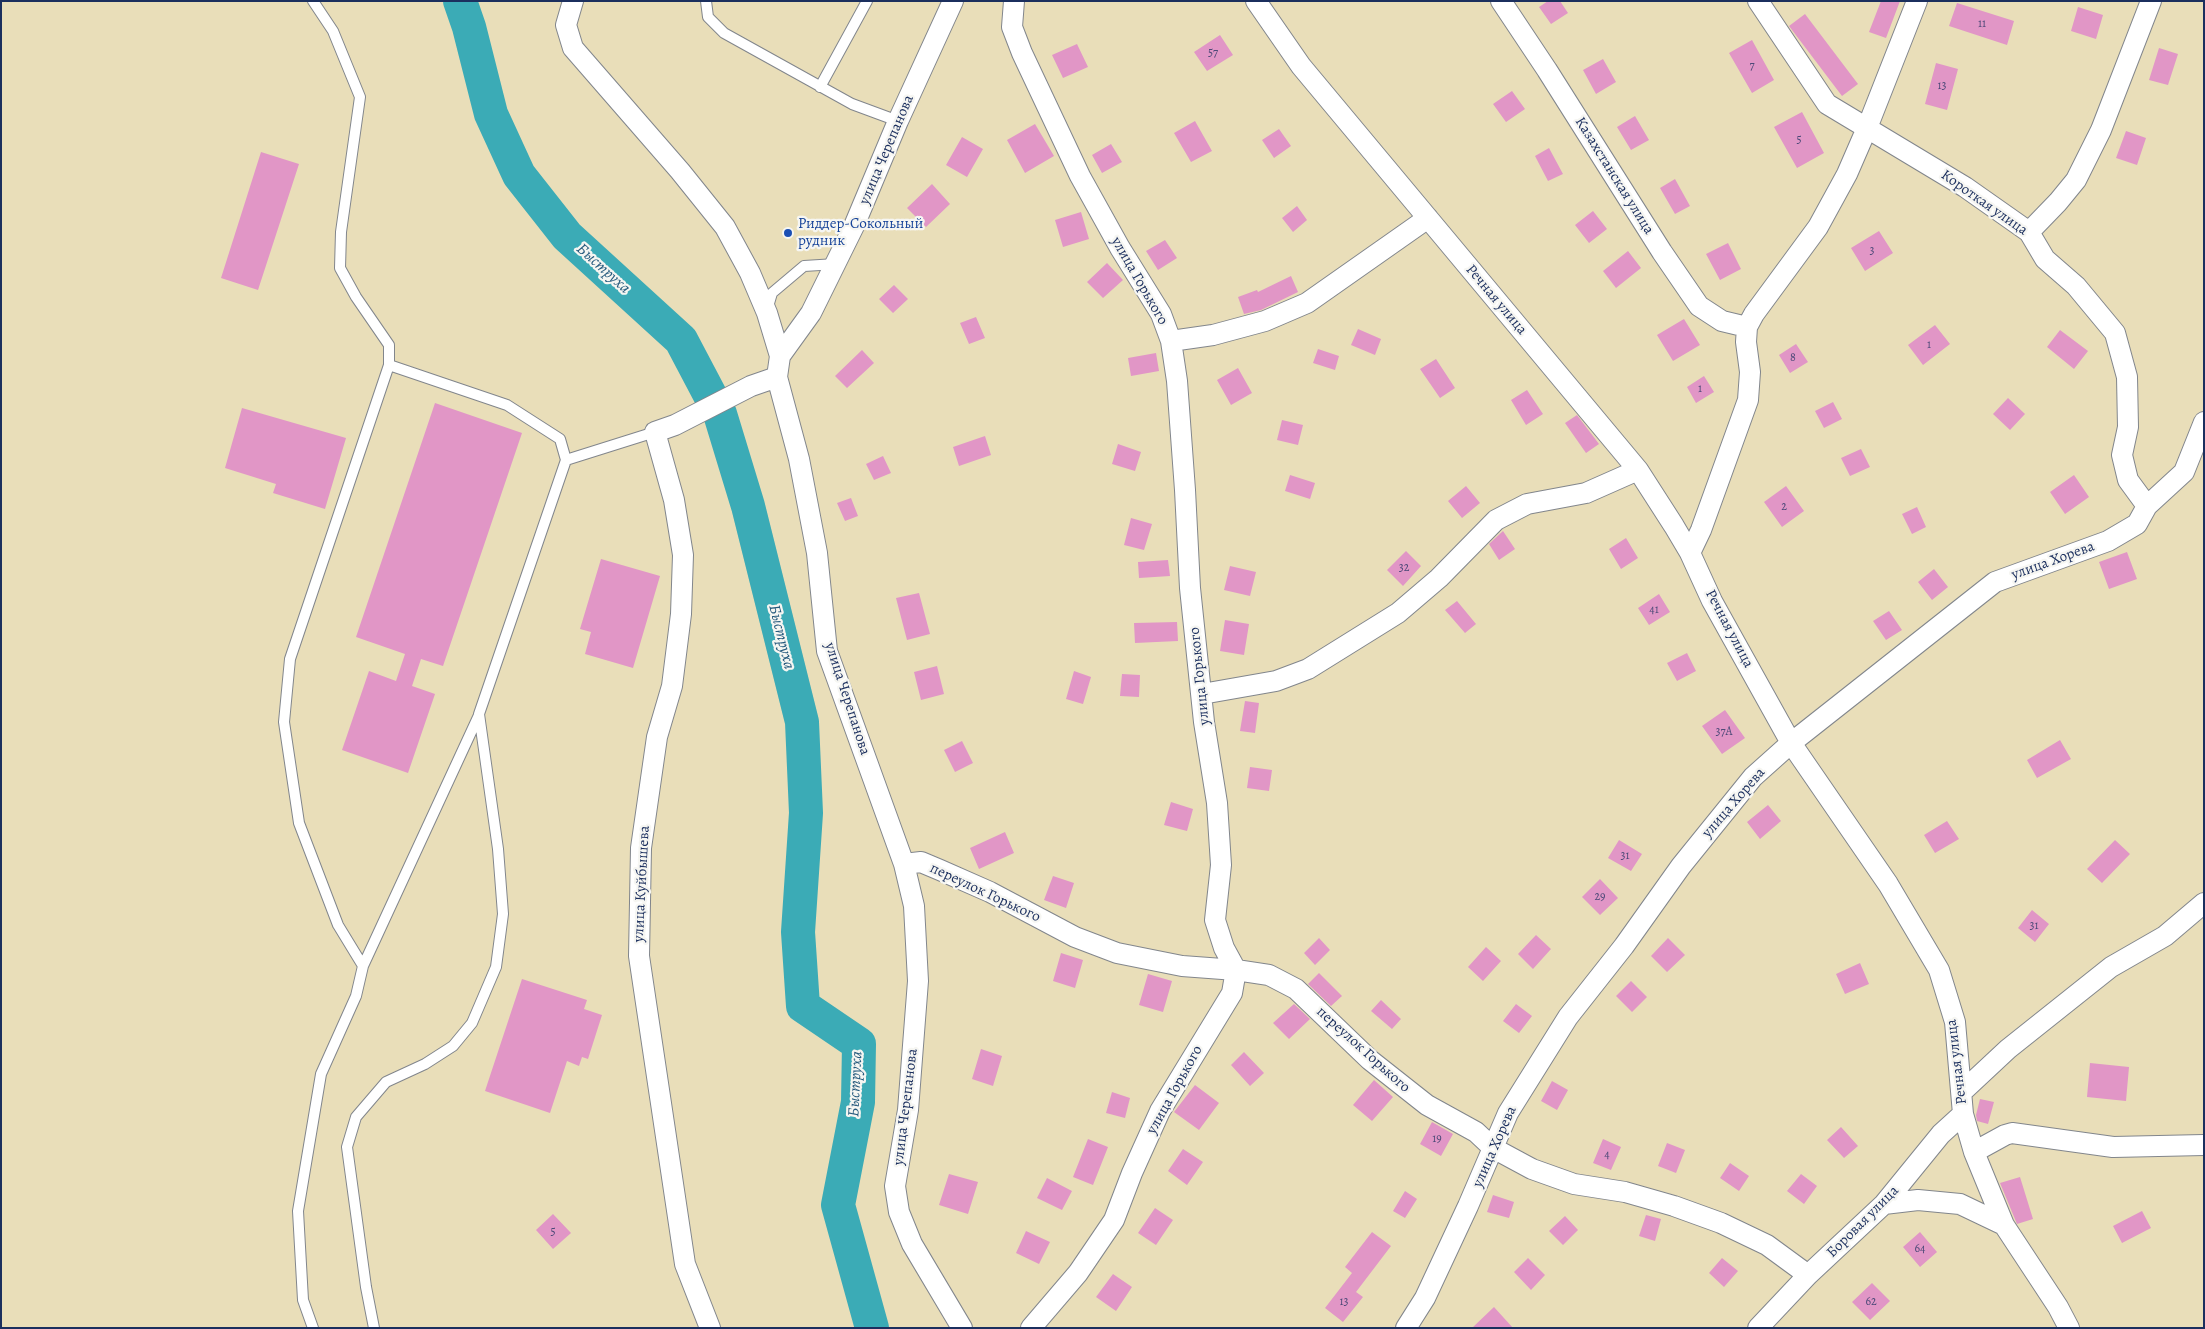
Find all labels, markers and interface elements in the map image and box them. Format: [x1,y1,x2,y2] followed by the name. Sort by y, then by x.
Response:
[1978,17,1986,31] house number: 11
[1208,46,1218,60] house number: 57
[1749,59,1755,73] house number: 7
[1937,79,1947,93] house number: 13
[856,92,918,208] street label: улица Черепанова
[1571,114,1657,238] street label: Казахстанская улица
[1796,133,1802,147] house number: 5
[1937,166,2031,240] street label: Короткая улица
[798,215,923,250] place label: Риддер-Сокольный рудник
[782,227,794,239] marker: Риддер-Сокольный рудник
[1107,234,1171,328] street label: улица Горького
[572,240,634,298] water label: Быструха
[1870,244,1874,258] house number: 3
[1462,261,1530,339] street label: Речная улица
[1927,338,1931,352] house number: 1
[1790,351,1796,365] house number: 8
[1698,382,1702,396] house number: 1
[1781,500,1787,514] house number: 2
[2009,538,2097,584] street label: улица Хорева
[1399,561,1409,575] house number: 32
[1701,587,1757,671] street label: Речная улица
[764,603,798,671] water label: Быструха
[1649,603,1659,617] house number: 41
[1186,626,1214,726] street label: улица Горького
[820,640,874,758] street label: улица Черепанова
[1715,725,1733,739] house number: 37А
[1699,764,1769,842] street label: улица Хорева
[630,825,654,943] street label: улица Куйбышева
[1620,849,1630,863] house number: 31
[927,859,1043,927] street label: переулок Горького
[1594,890,1606,904] house number: 29
[2029,919,2039,933] house number: 31
[1312,1003,1414,1097] street label: переулок Горького
[1943,1018,1971,1106] street label: Речная улица
[1143,1043,1207,1137] street label: улица Горького
[890,1048,922,1166] street label: улица Черепанова
[845,1051,867,1117] water label: Быструха
[1469,1104,1521,1190] street label: улица Хорева
[1432,1132,1442,1146] house number: 19
[1604,1148,1610,1162] house number: 4
[1823,1182,1903,1262] street label: Боровая улица
[550,1225,556,1239] house number: 5
[1915,1242,1925,1256] house number: 64
[1339,1295,1349,1309] house number: 13
[1865,1295,1877,1309] house number: 62

